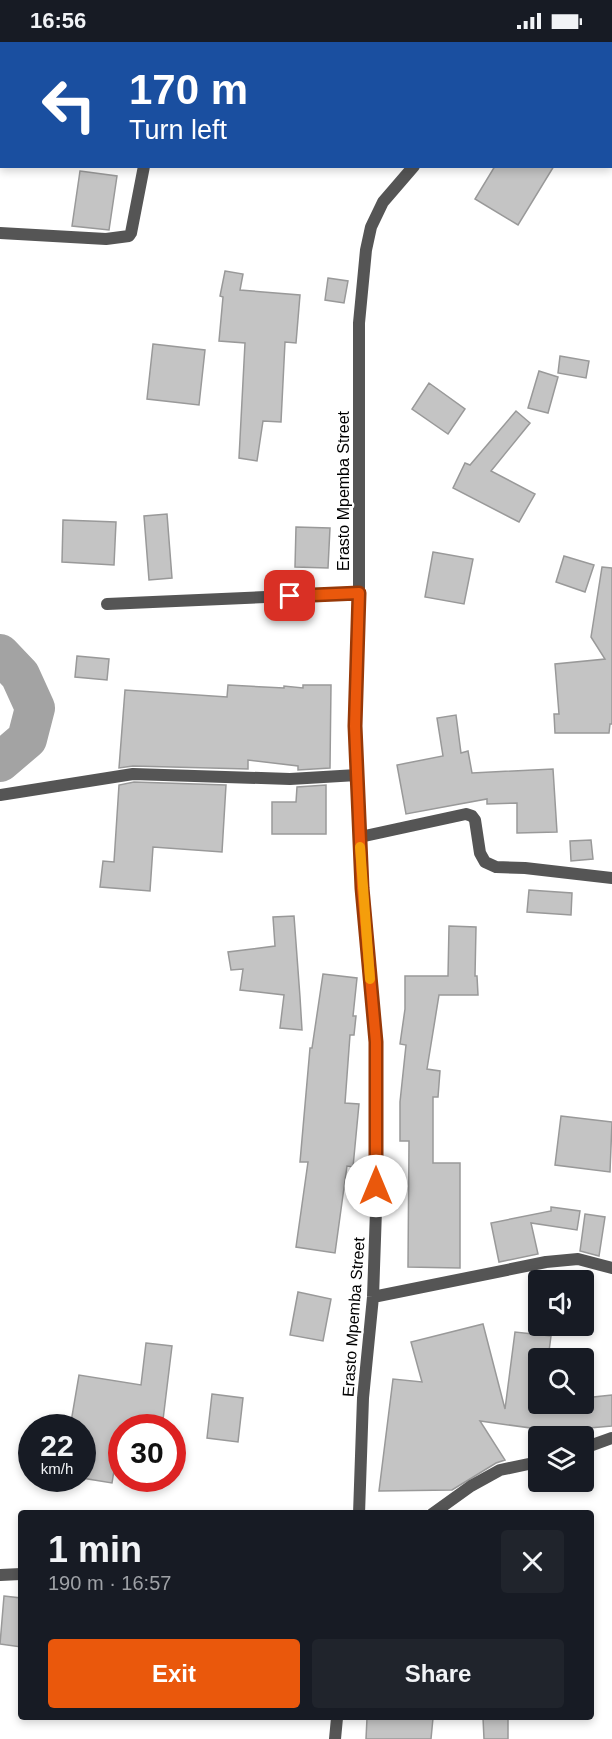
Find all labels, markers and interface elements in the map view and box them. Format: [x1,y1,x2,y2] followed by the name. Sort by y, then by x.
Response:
[30,8,86,33] text: 16:56
[30,66,108,144] icon: left
[129,66,248,113] text: 170 m
[129,115,227,145] text: Turn left
[335,410,352,571] street label: Erasto Mpemba Street
[264,570,315,621] pin
[273,579,306,612] icon: arrive
[344,1154,408,1218] position arrow
[339,1236,368,1397] street label: Erasto Mpemba Street
[528,1270,594,1492] map controls
[528,1270,594,1336] button: sound
[528,1348,594,1414] button: search
[108,1414,186,1492] speed limit sign: 30
[528,1426,594,1492] button: layers
[40,1429,74,1462] text: 22
[41,1460,73,1477] text: km/h
[48,1529,142,1570] text: 1 min
[501,1530,564,1593] button: close
[48,1572,171,1594] text: 190 m · 16:57
[48,1639,300,1708] button: Exit
[312,1639,564,1708] button: Share

